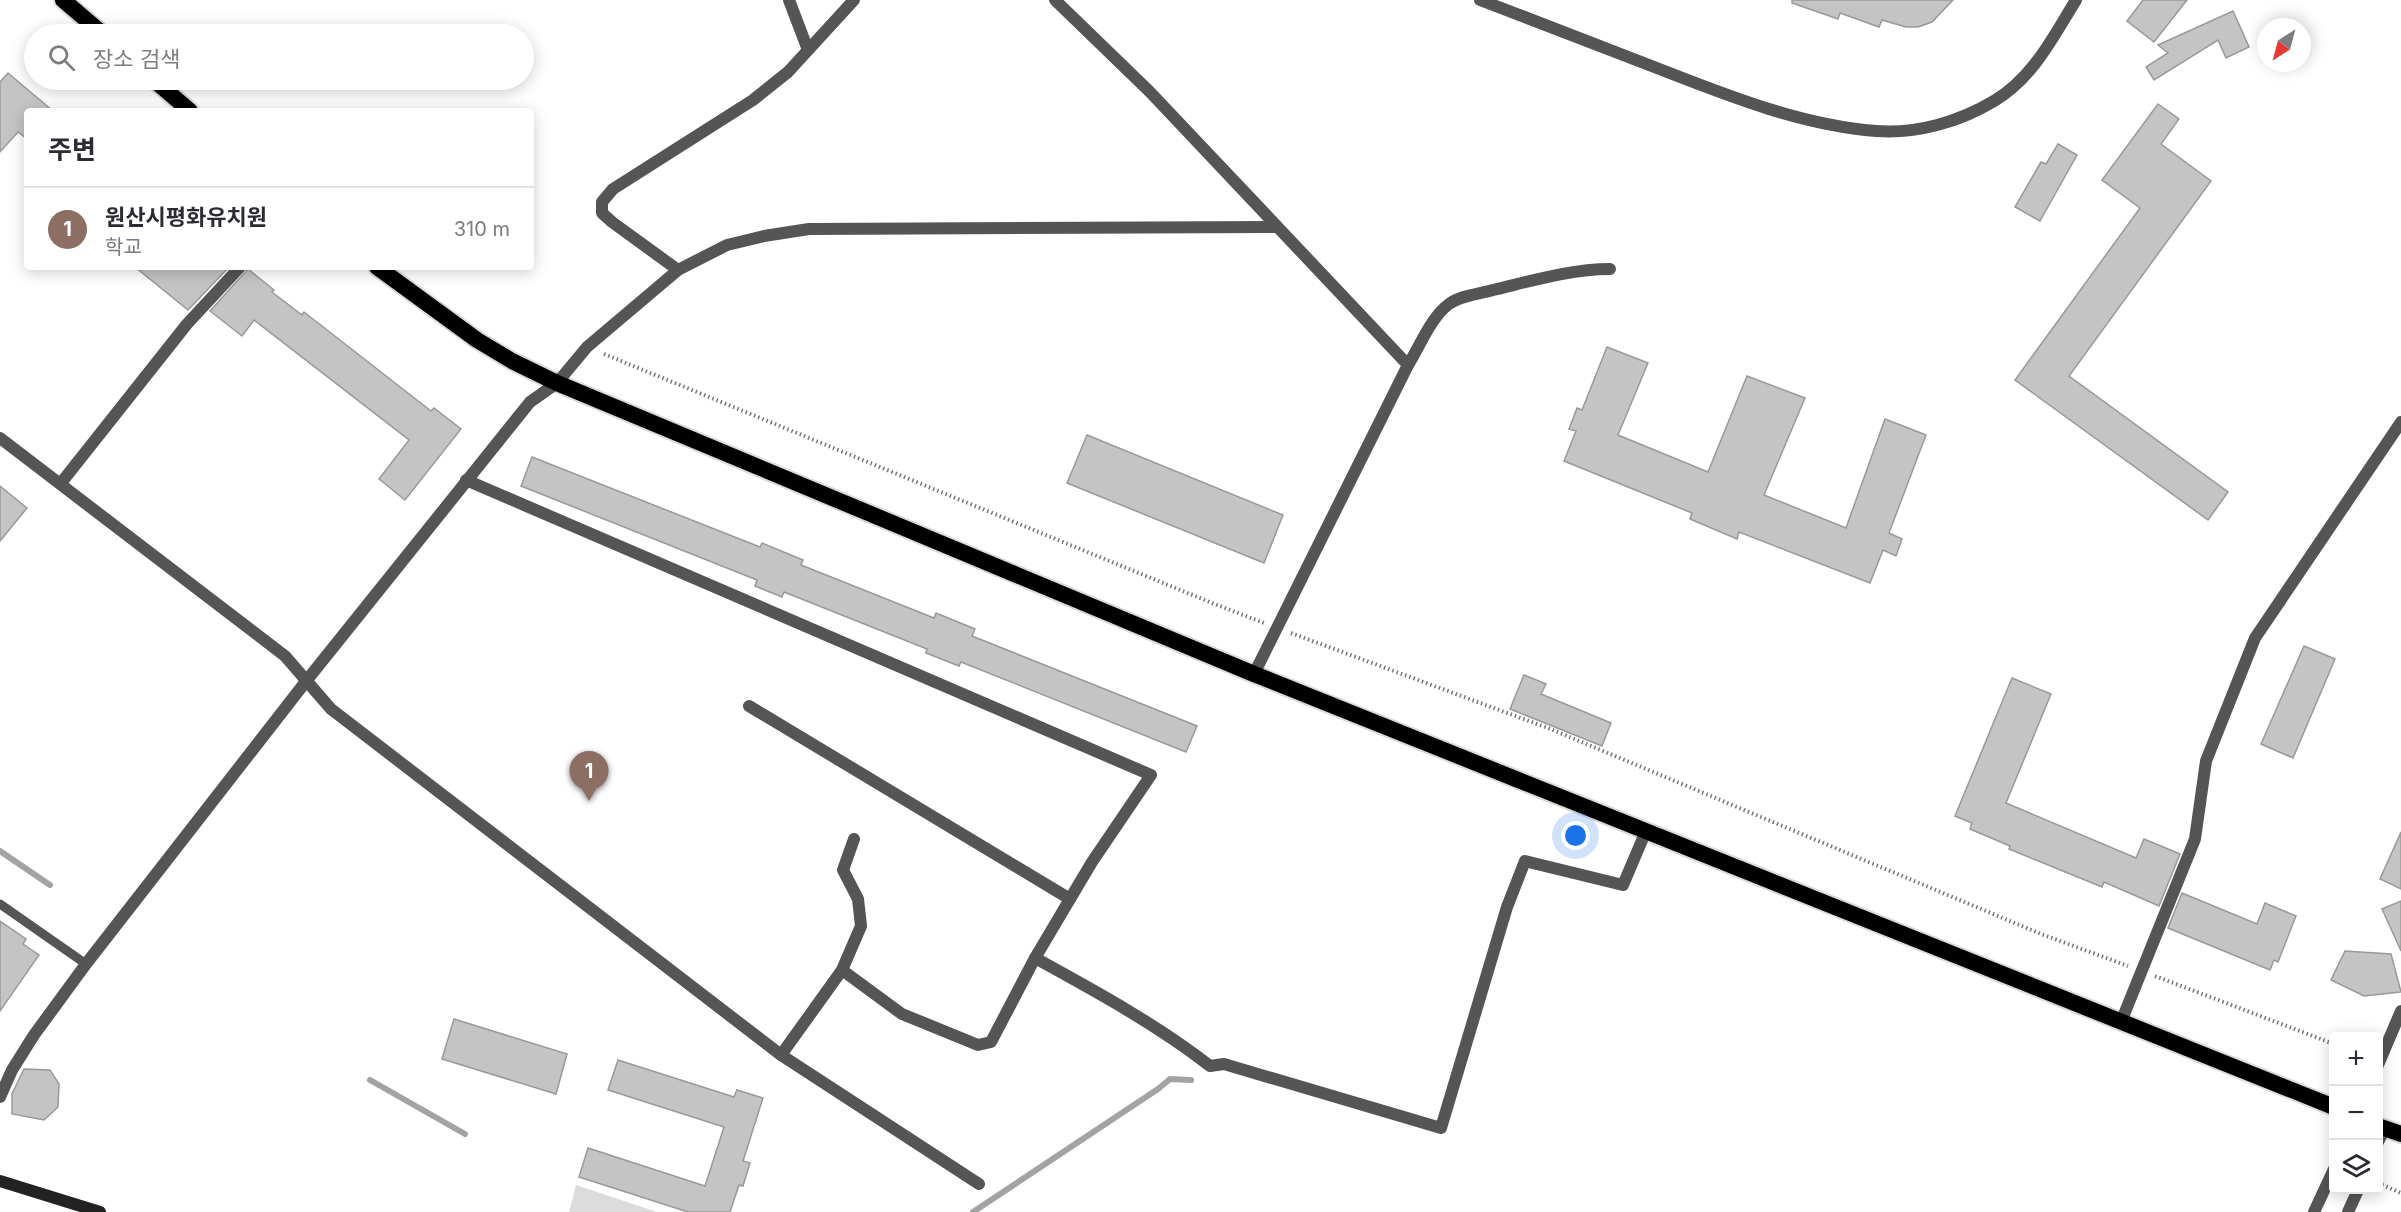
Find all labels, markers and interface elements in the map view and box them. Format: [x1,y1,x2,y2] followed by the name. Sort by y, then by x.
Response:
[2257,18,2311,72] north arrow
[24,24,534,90] search box
[45,41,78,74] icon: search
[93,46,180,72] text: 장소 검색
[48,134,96,165] text: 주변
[105,204,267,230] text: 원산시평화유치원
[63,217,72,241] text: 1
[454,217,510,241] text: 310 m
[105,235,142,259] text: 학교
[570,752,608,801] pin: 1
[1561,821,1590,850] your location
[2329,1032,2383,1194] map controls
[2329,1032,2383,1086] button: +
[2329,1086,2383,1140] button: −
[2329,1140,2383,1194] button: layers

